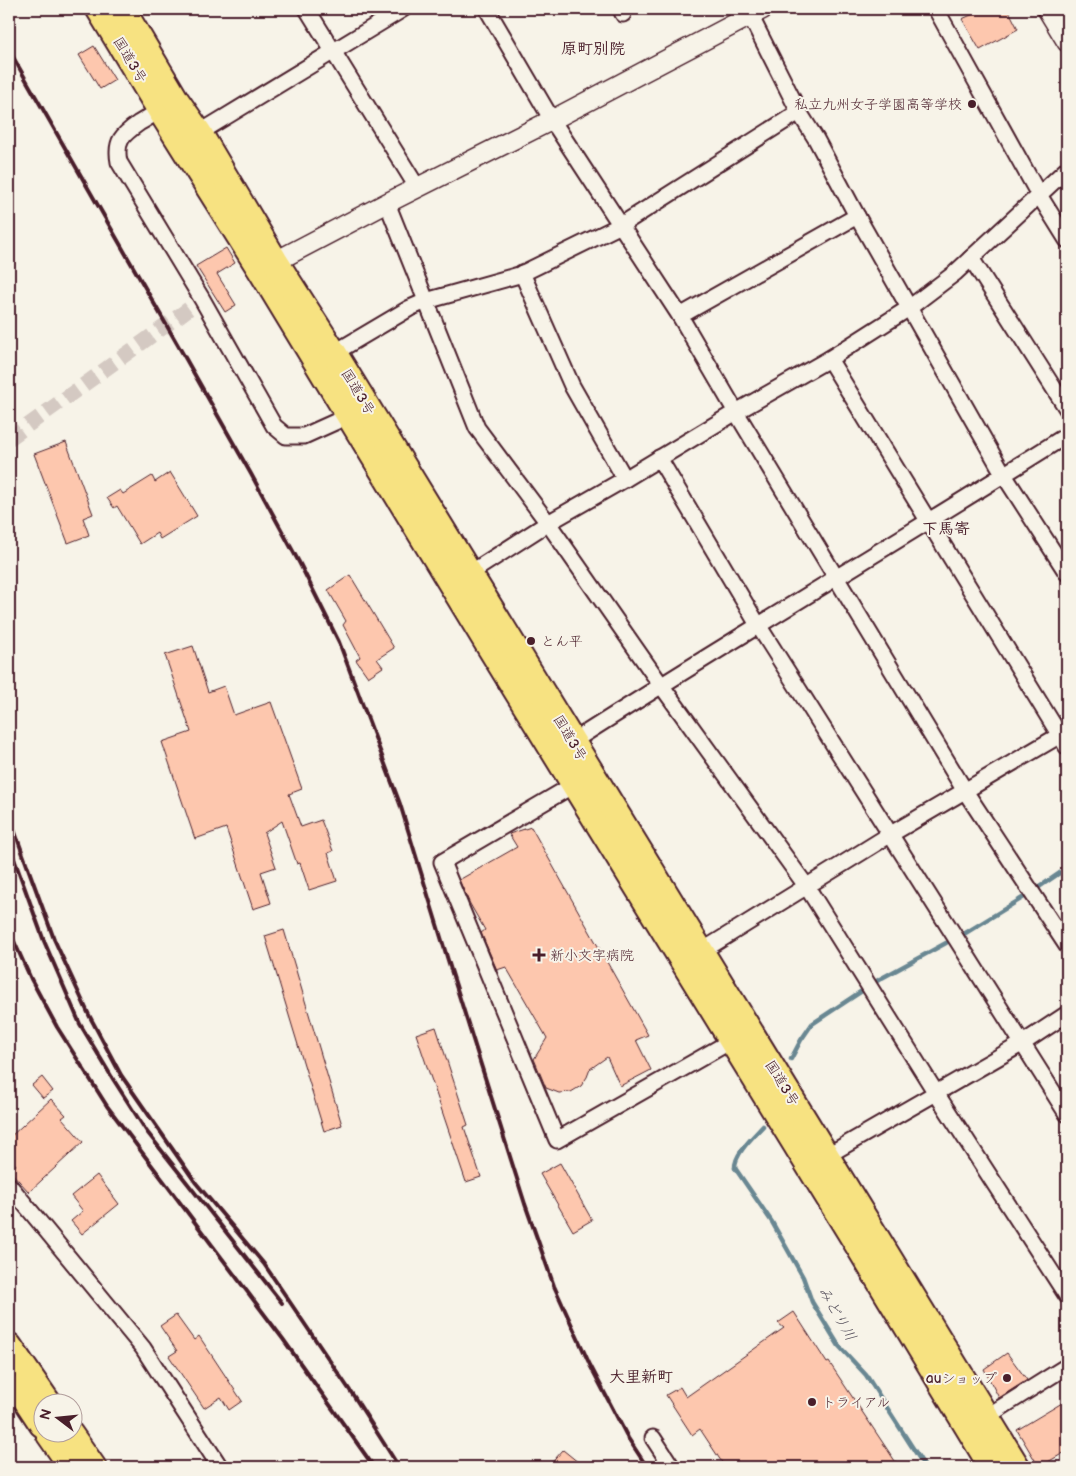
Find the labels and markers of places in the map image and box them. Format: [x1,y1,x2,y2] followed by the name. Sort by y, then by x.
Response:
[794,96,962,113] place label: 私立九州女子学園高等学校
[966,98,978,110] marker: 私立九州女子学園高等学校
[541,633,583,650] place label: とん平
[525,635,537,647] marker: とん平
[550,947,634,964] place label: 新小文字病院
[532,948,546,962] marker: 新小文字病院
[926,1370,997,1387] place label: auショップ
[1001,1372,1013,1384] marker: auショップ
[822,1394,891,1411] place label: トライアル
[806,1396,818,1408] marker: トライアル

